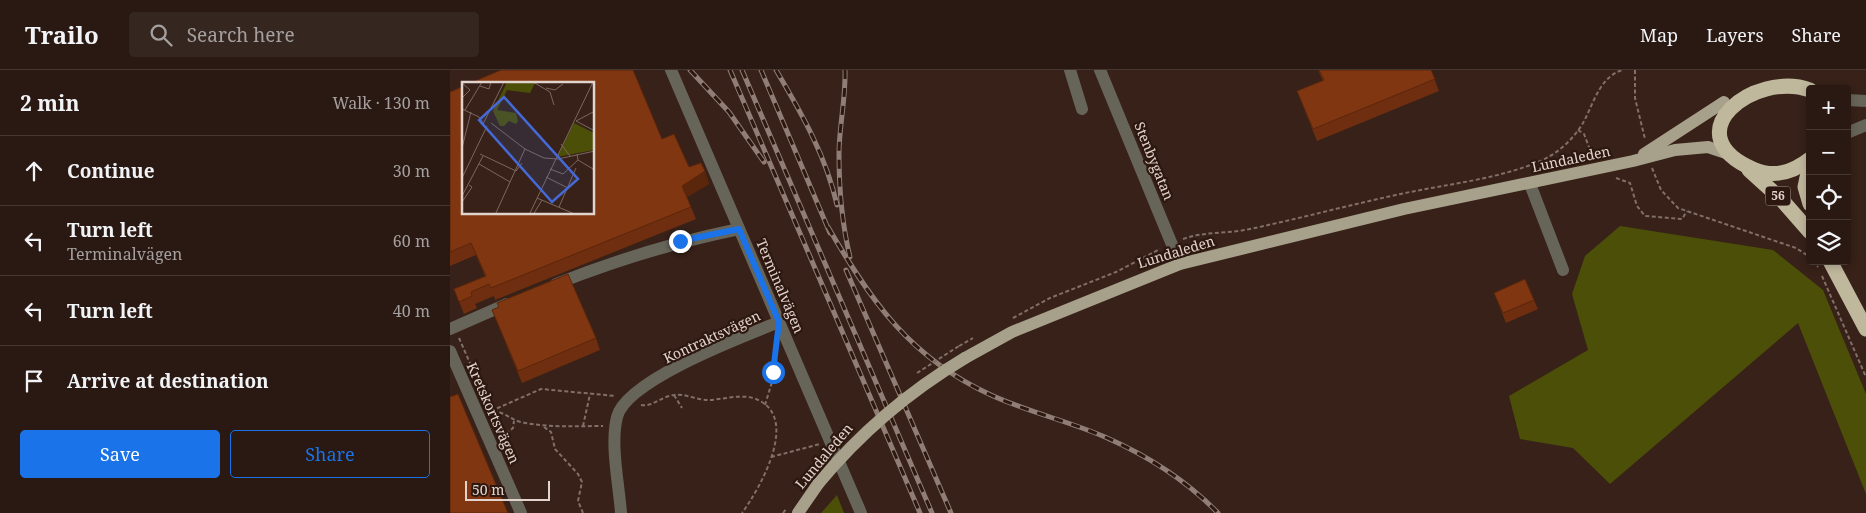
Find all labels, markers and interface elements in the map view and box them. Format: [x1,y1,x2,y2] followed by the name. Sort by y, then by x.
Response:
[129,12,479,57] search box
[25,18,99,51] text: Trailo
[147,21,175,49] icon: search
[187,22,295,48] text: Search here
[1640,23,1678,47] text: Map
[1706,23,1764,47] text: Layers
[1792,23,1841,47] text: Share
[462,82,595,215] inset map
[1806,85,1851,265] map controls
[1806,85,1851,130] button: +
[20,89,79,117] text: 2 min
[333,92,430,114] text: Walk · 130 m
[1130,119,1179,203] street label: Stenbygatan
[1806,130,1851,175] button: −
[1530,141,1612,176] street label: Lundaleden
[20,157,48,185] icon: ahead
[67,158,155,184] text: Continue
[393,160,430,182] text: 30 m
[1806,175,1851,220] button: locate
[1766,186,1790,206] road number: 56
[67,217,153,243] text: Turn left
[1806,220,1851,265] button: layers
[20,227,48,255] icon: left
[393,230,430,252] text: 60 m
[669,230,692,253] route end
[1135,231,1217,272] street label: Lundaleden
[752,236,809,336] street label: Terminalvägen
[67,243,182,265] text: Terminalvägen
[20,297,48,325] icon: left
[67,298,153,324] text: Turn left
[393,300,430,322] text: 40 m
[660,306,763,367] street label: Kontraktsvägen
[463,359,524,466] street label: Kretskortsvägen
[762,361,785,384] route start
[20,367,48,395] icon: arrive
[67,368,269,394] text: Arrive at destination
[791,419,857,492] street label: Lundaleden
[20,430,220,478] button: Save
[230,430,430,478] button: Share
[465,478,550,501] scale bar
[472,480,505,499] text: 50 m

